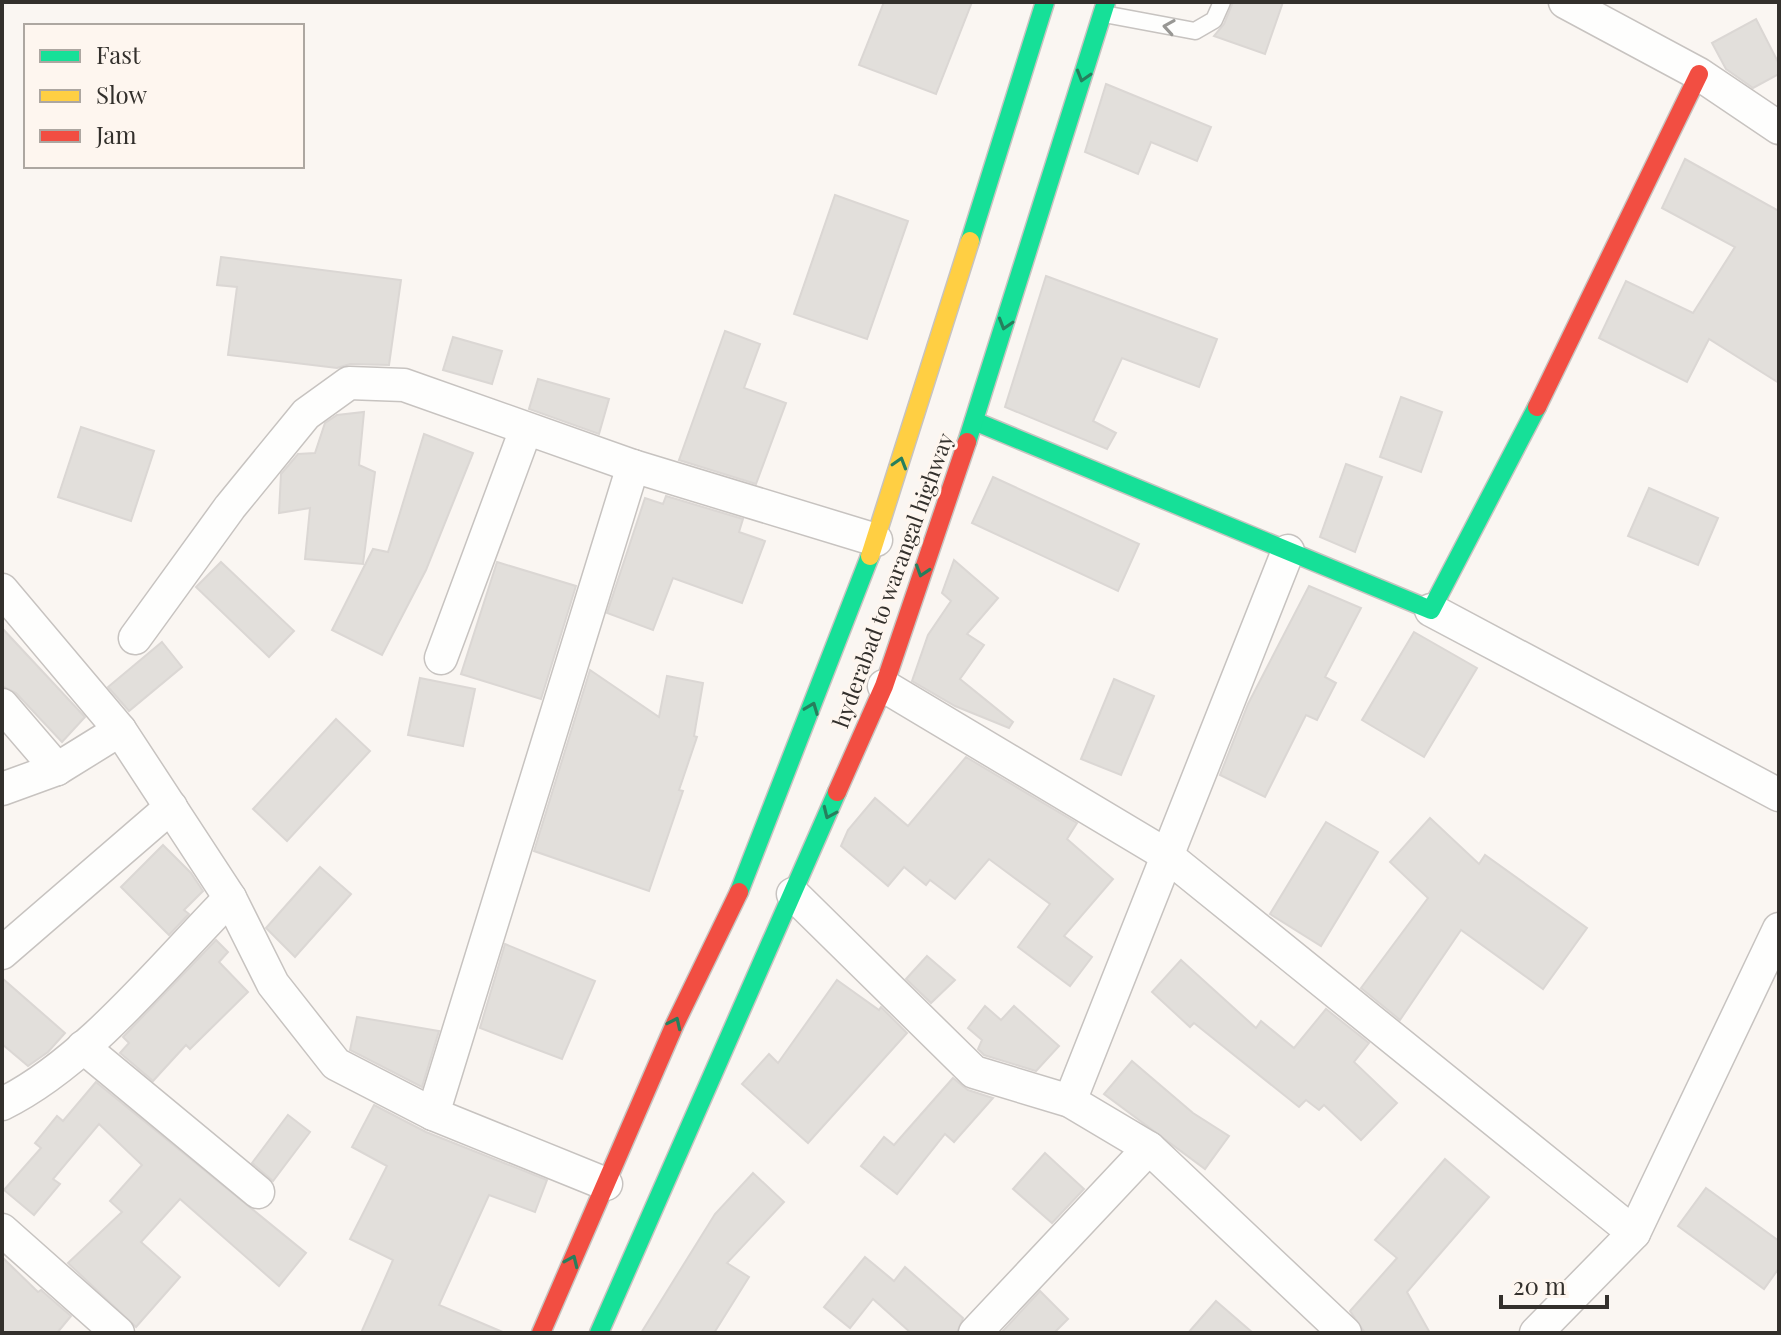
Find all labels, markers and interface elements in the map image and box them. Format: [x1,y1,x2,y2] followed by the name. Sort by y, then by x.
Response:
[1162,20,1176,37] one-way arrow
[24,24,304,168] legend
[96,38,141,70] text: Fast
[1076,69,1092,83] one-way arrow
[96,78,148,110] text: Slow
[95,118,137,150] text: Jam
[998,317,1014,331] one-way arrow
[825,428,959,732] street label: hyderabad to warangal highway
[891,457,907,470] one-way arrow
[915,564,931,577] one-way arrow
[802,702,819,716] one-way arrow
[822,805,838,819] one-way arrow
[666,1017,682,1031] one-way arrow
[562,1255,578,1270] one-way arrow
[1501,1259,1607,1309] scale bar
[1513,1269,1566,1301] text: 20 m

